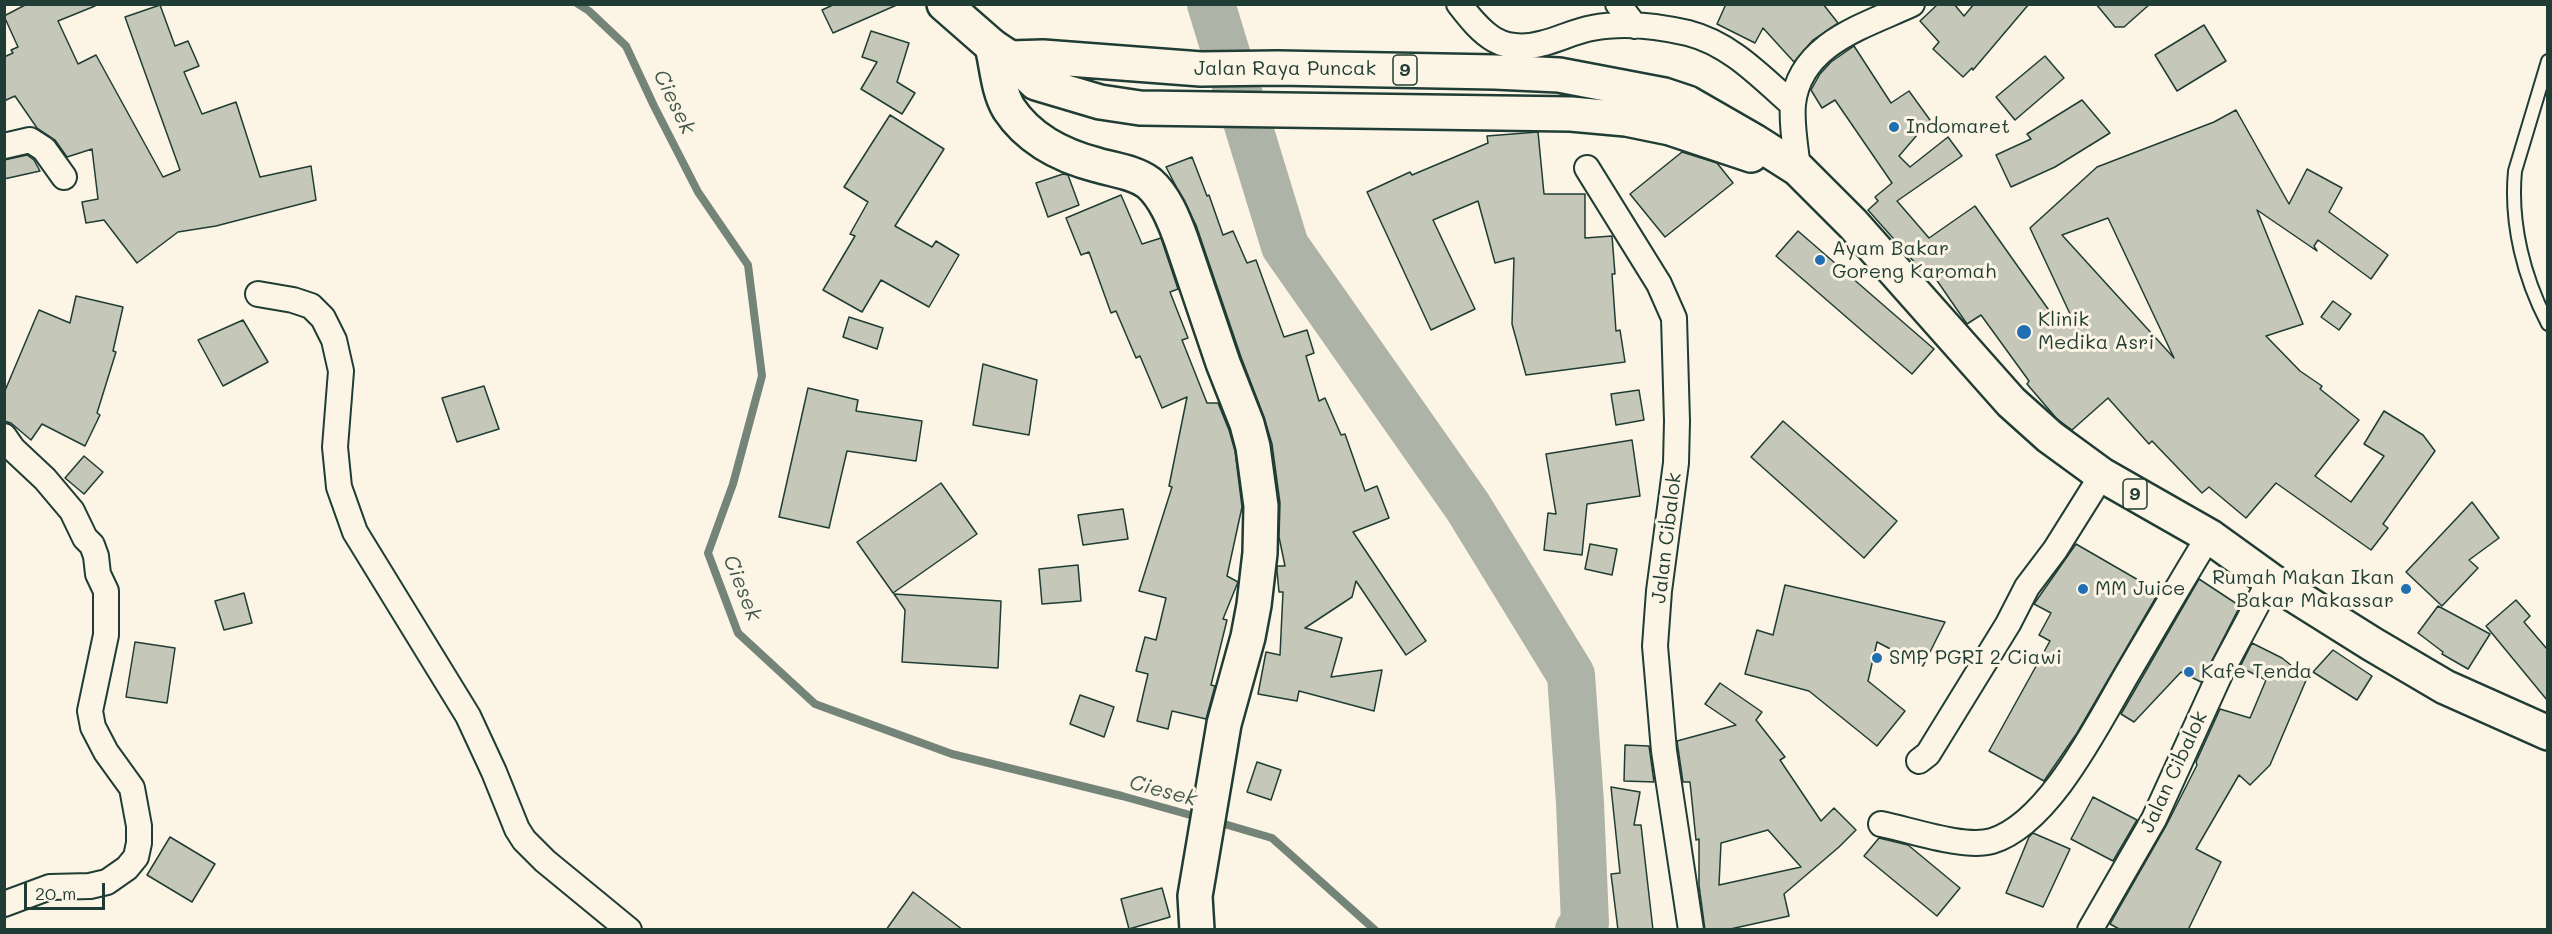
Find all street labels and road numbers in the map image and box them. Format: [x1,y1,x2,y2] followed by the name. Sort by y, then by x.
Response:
[1393,55,1417,85] road number: 9
[1194,57,1376,81] street label: Jalan Raya Puncak
[1647,471,1687,605] street label: Jalan Cibalok
[2123,479,2147,509] road number: 9
[2135,707,2213,837] street label: Jalan Cibalok

